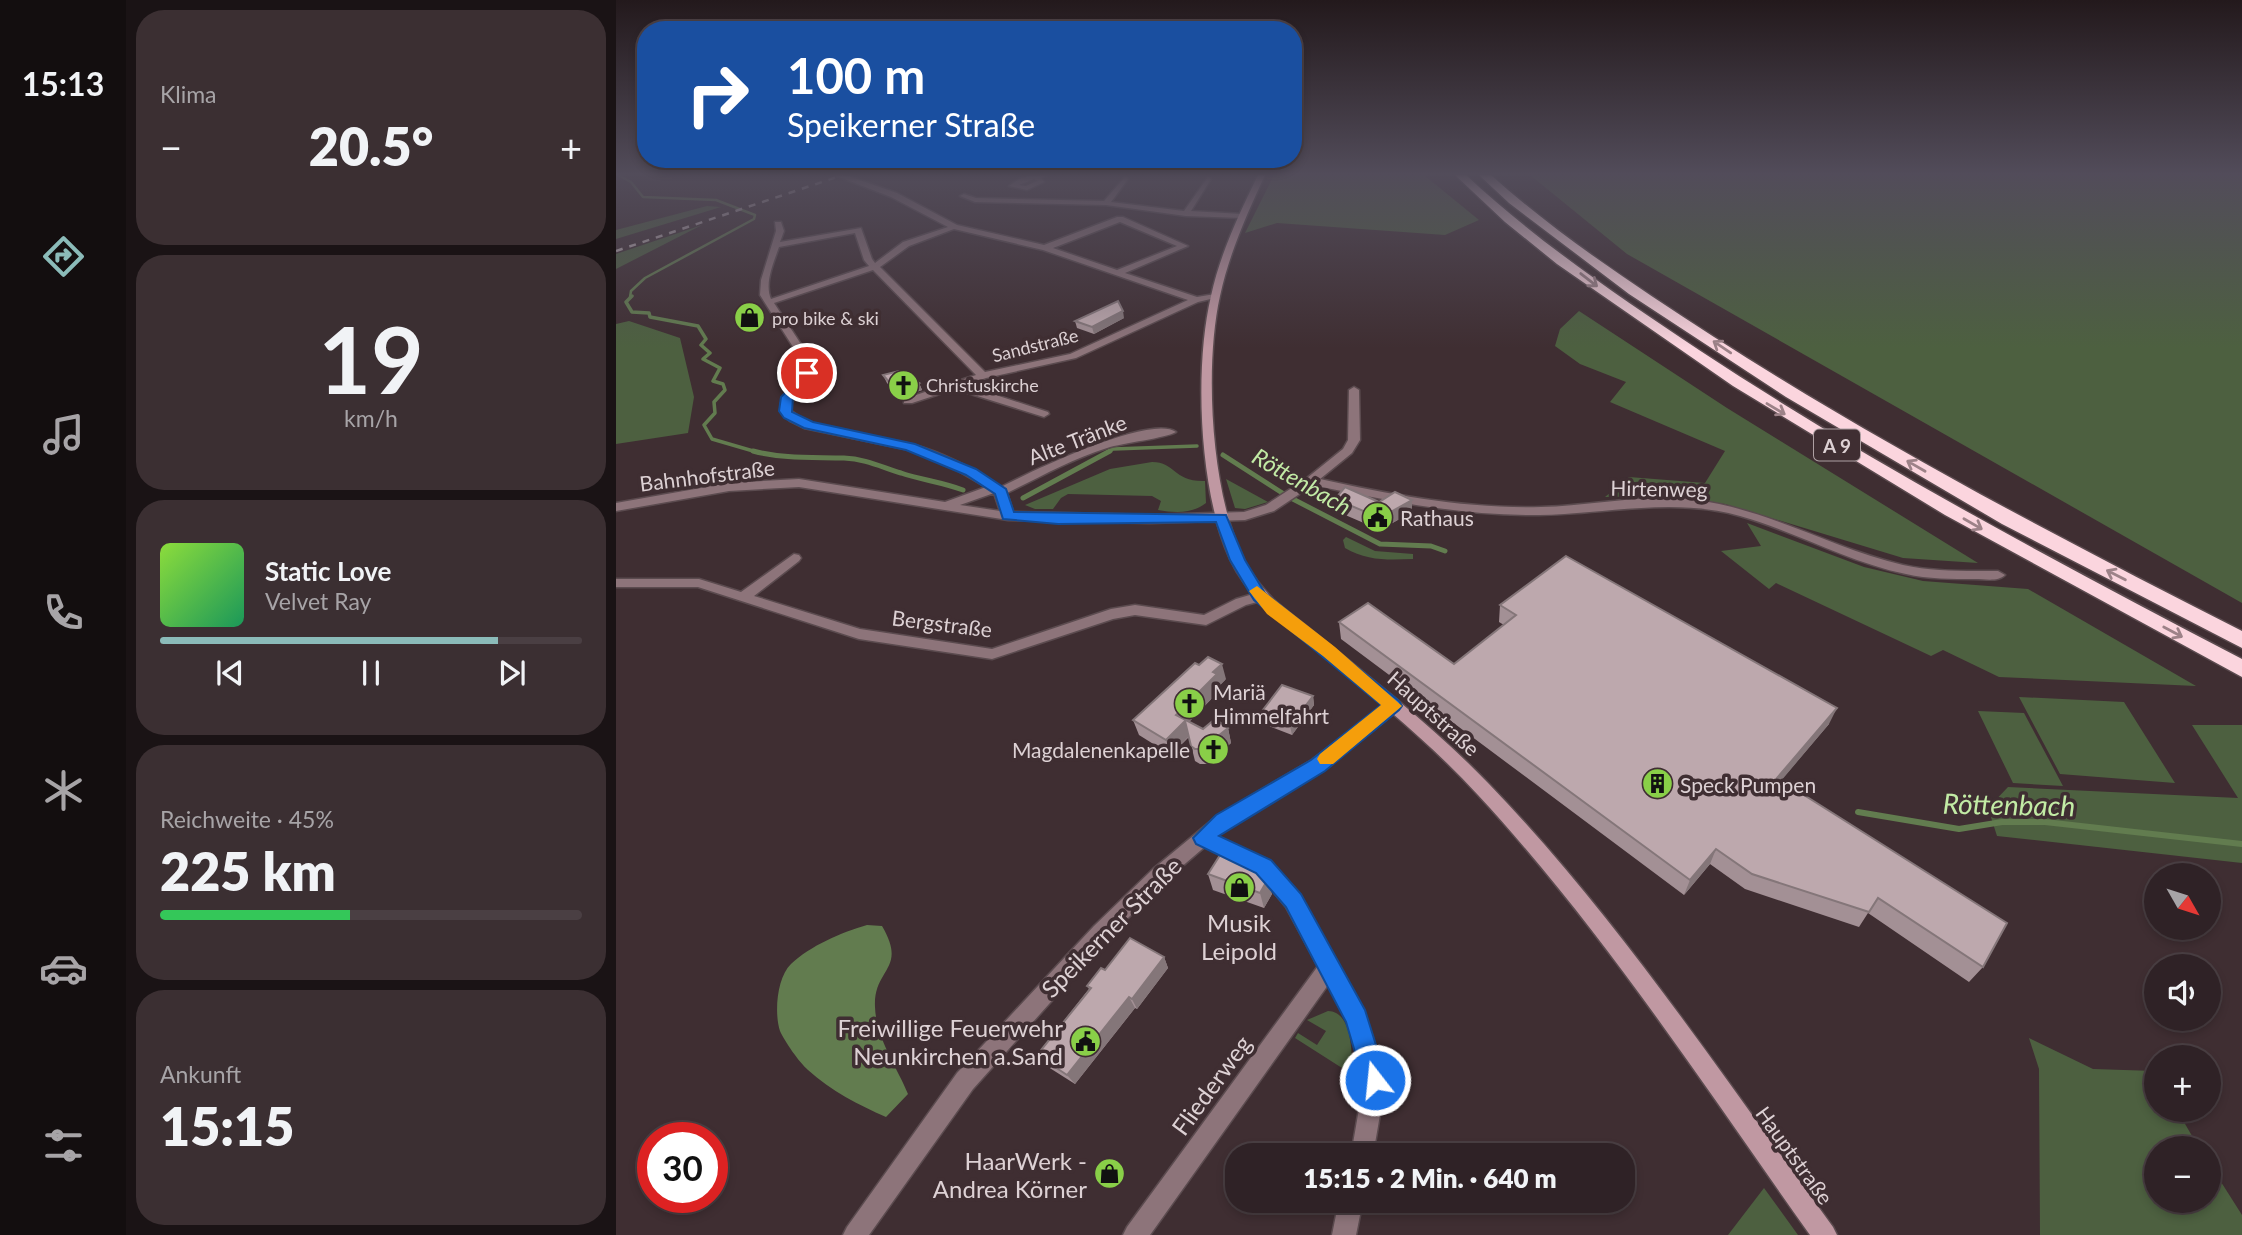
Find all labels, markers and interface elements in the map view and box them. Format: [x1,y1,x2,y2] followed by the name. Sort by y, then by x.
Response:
[787,46,925,104] text: 100 m
[672,49,763,140] icon: right
[22,64,104,103] text: 15:13
[160,80,217,108] text: Klima
[787,105,1035,144] text: Speikerner Straße
[309,115,433,177] text: 20.5°
[160,124,182,170] text: −
[560,124,582,170] text: +
[39,232,88,281] icon: directions
[1579,273,1598,288] one-way arrow
[732,301,766,335] shop icon: pro bike & ski
[318,304,424,413] text: 19
[772,307,879,329] place label: pro bike & ski
[990,324,1080,366] street label: Sandstraße
[1713,340,1732,355] one-way arrow
[777,343,837,403] pin
[788,354,826,392] icon: arrive
[886,368,920,402] church icon: Christuskirche
[926,374,1039,396] place label: Christuskirche
[1766,403,1786,417] one-way arrow
[344,404,398,432] text: km/h
[1024,409,1130,469] street label: Alte Tränke
[39,410,88,459] icon: music
[1814,430,1860,460] road number: A 9
[1248,442,1356,520] water label: Röttenbach
[638,454,776,496] street label: Bahnhofstraße
[1907,459,1927,473] one-way arrow
[1610,475,1708,501] street label: Hirtenweg
[1360,500,1394,534] public building icon: Rathaus
[1400,505,1474,530] place label: Rathaus
[1962,517,1982,531] one-way arrow
[265,555,392,587] text: Static Love
[2106,568,2127,581] one-way arrow
[265,587,371,615] text: Velvet Ray
[39,588,88,637] icon: phone
[891,604,993,642] street label: Bergstraße
[2162,626,2183,639] one-way arrow
[211,654,249,692] icon: previous
[352,654,390,692] icon: pause
[493,654,531,692] icon: next
[1383,665,1485,761] street label: Hauptstraße
[1213,679,1330,728] place label: Mariä Himmelfahrt
[1173,686,1207,720] church icon: Mariä Himmelfahrt
[1196,732,1230,766] church icon: Magdalenenkapelle
[1012,737,1190,762] place label: Magdalenenkapelle
[39,766,88,815] icon: climate
[1640,767,1674,801] building icon: Speck Pumpen
[1680,772,1816,797] place label: Speck Pumpen
[1942,786,2076,822] water label: Röttenbach
[160,805,334,833] text: Reichweite · 45%
[160,840,336,902] text: 225 km
[1035,851,1187,1003] street label: Speikerner Straße
[2144,863,2221,940] north arrow
[2144,863,2221,1213] map controls
[1222,871,1256,905] shop icon: Musik Leipold
[1201,908,1277,965] place label: Musik Leipold
[39,944,88,993] icon: car
[2144,954,2221,1031] button: sound
[838,1013,1063,1070] place label: Freiwillige Feuerwehr Neunkirchen a.Sand
[1069,1024,1103,1058] public building icon: Freiwillige Feuerwehr Neunkirchen a.Sand
[1165,1029,1257,1141] street label: Fliederweg
[1338,1043,1412,1117] position arrow
[2144,1045,2221,1122] button: +
[160,1060,241,1088] text: Ankunft
[160,1095,294,1157] text: 15:15
[1751,1101,1839,1209] street label: Hauptstraße
[39,1121,88,1170] icon: filters
[637,1122,728,1213] speed limit sign: 30
[2144,1136,2221,1213] button: −
[933,1146,1087,1203] place label: HaarWerk - Andrea Körner
[1093,1157,1127,1191] shop icon: HaarWerk - Andrea Körner
[1303,1162,1557,1194] text: 15:15 · 2 Min. · 640 m

